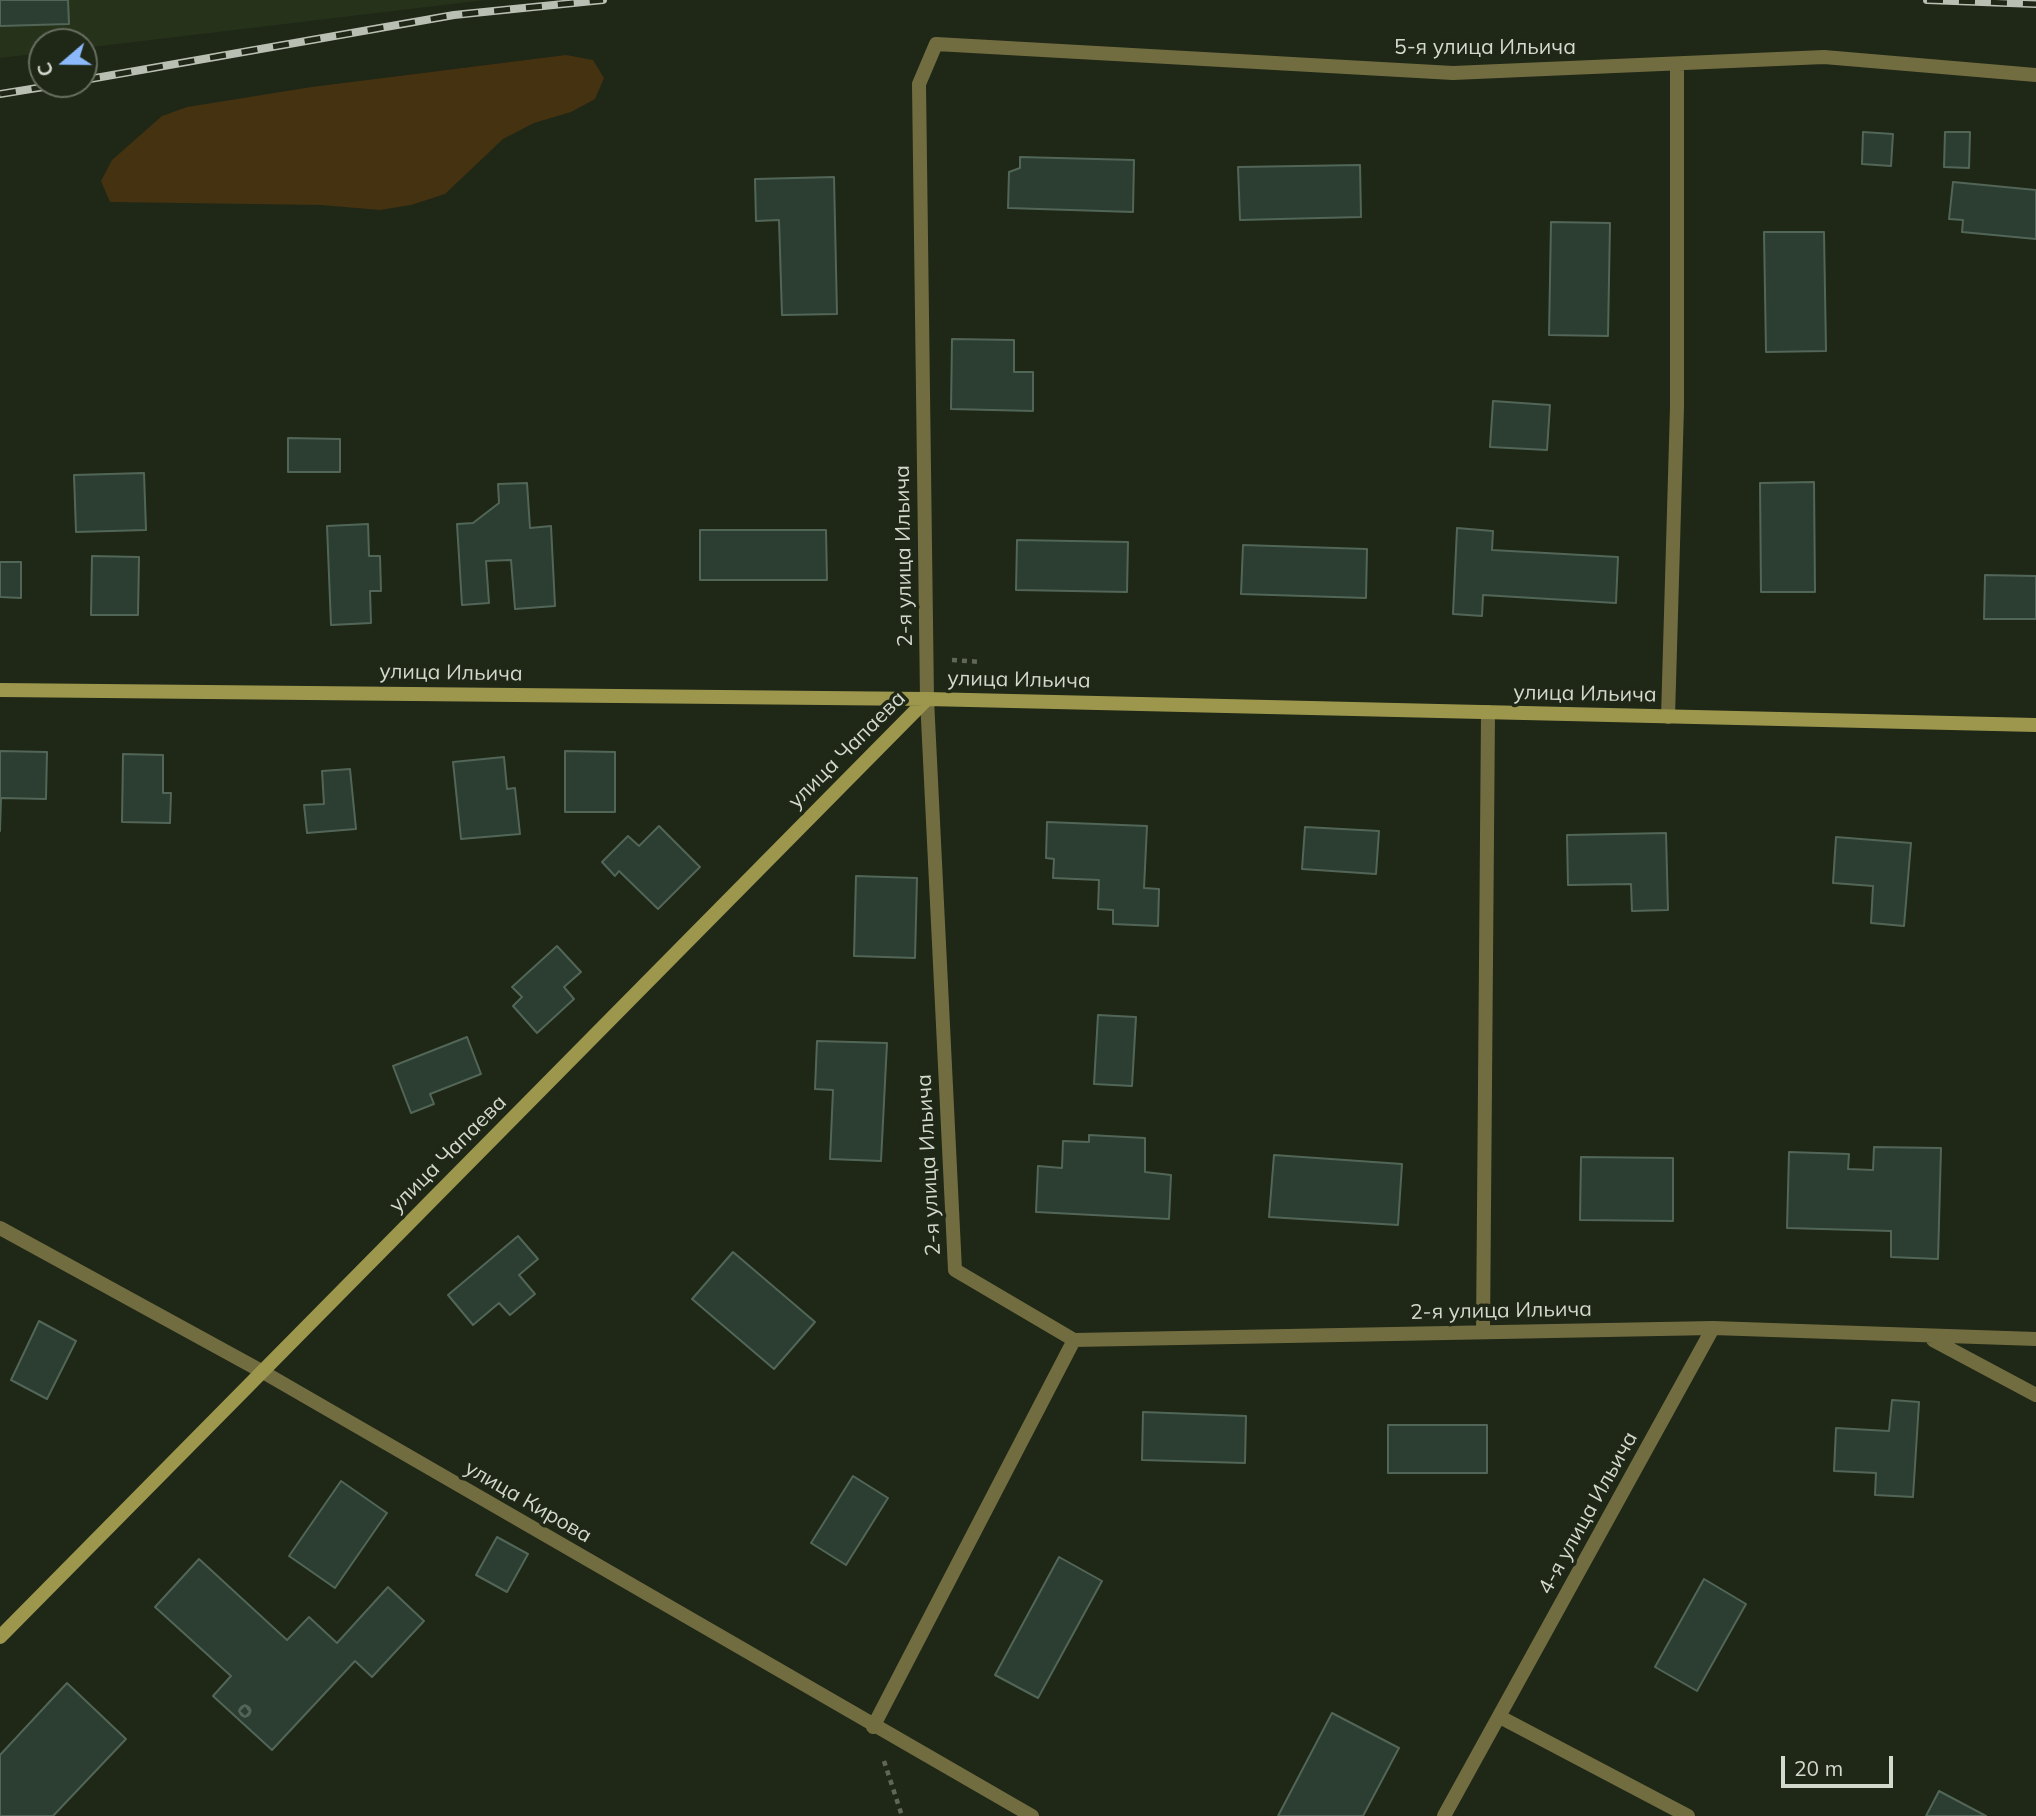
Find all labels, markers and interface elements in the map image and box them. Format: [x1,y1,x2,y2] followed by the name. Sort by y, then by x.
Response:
[28,28,98,98] north arrow
[1394,35,1576,61] street label: 5-я улица Ильича
[32,59,59,80] text: С
[890,465,918,647] street label: 2-я улица Ильича
[379,659,523,687] street label: улица Ильича
[947,666,1091,694] street label: улица Ильича
[1513,680,1657,708] street label: улица Ильича
[783,686,911,814] street label: улица Чапаева
[912,1073,946,1257] street label: 2-я улица Ильича
[384,1090,512,1218] street label: улица Чапаева
[1410,1297,1592,1325] street label: 2-я улица Ильича
[1533,1427,1643,1599] street label: 4-я улица Ильича
[460,1455,596,1549] street label: улица Кирова
[1784,1742,1896,1786] scale bar
[1794,1755,1843,1781] text: 20 m

